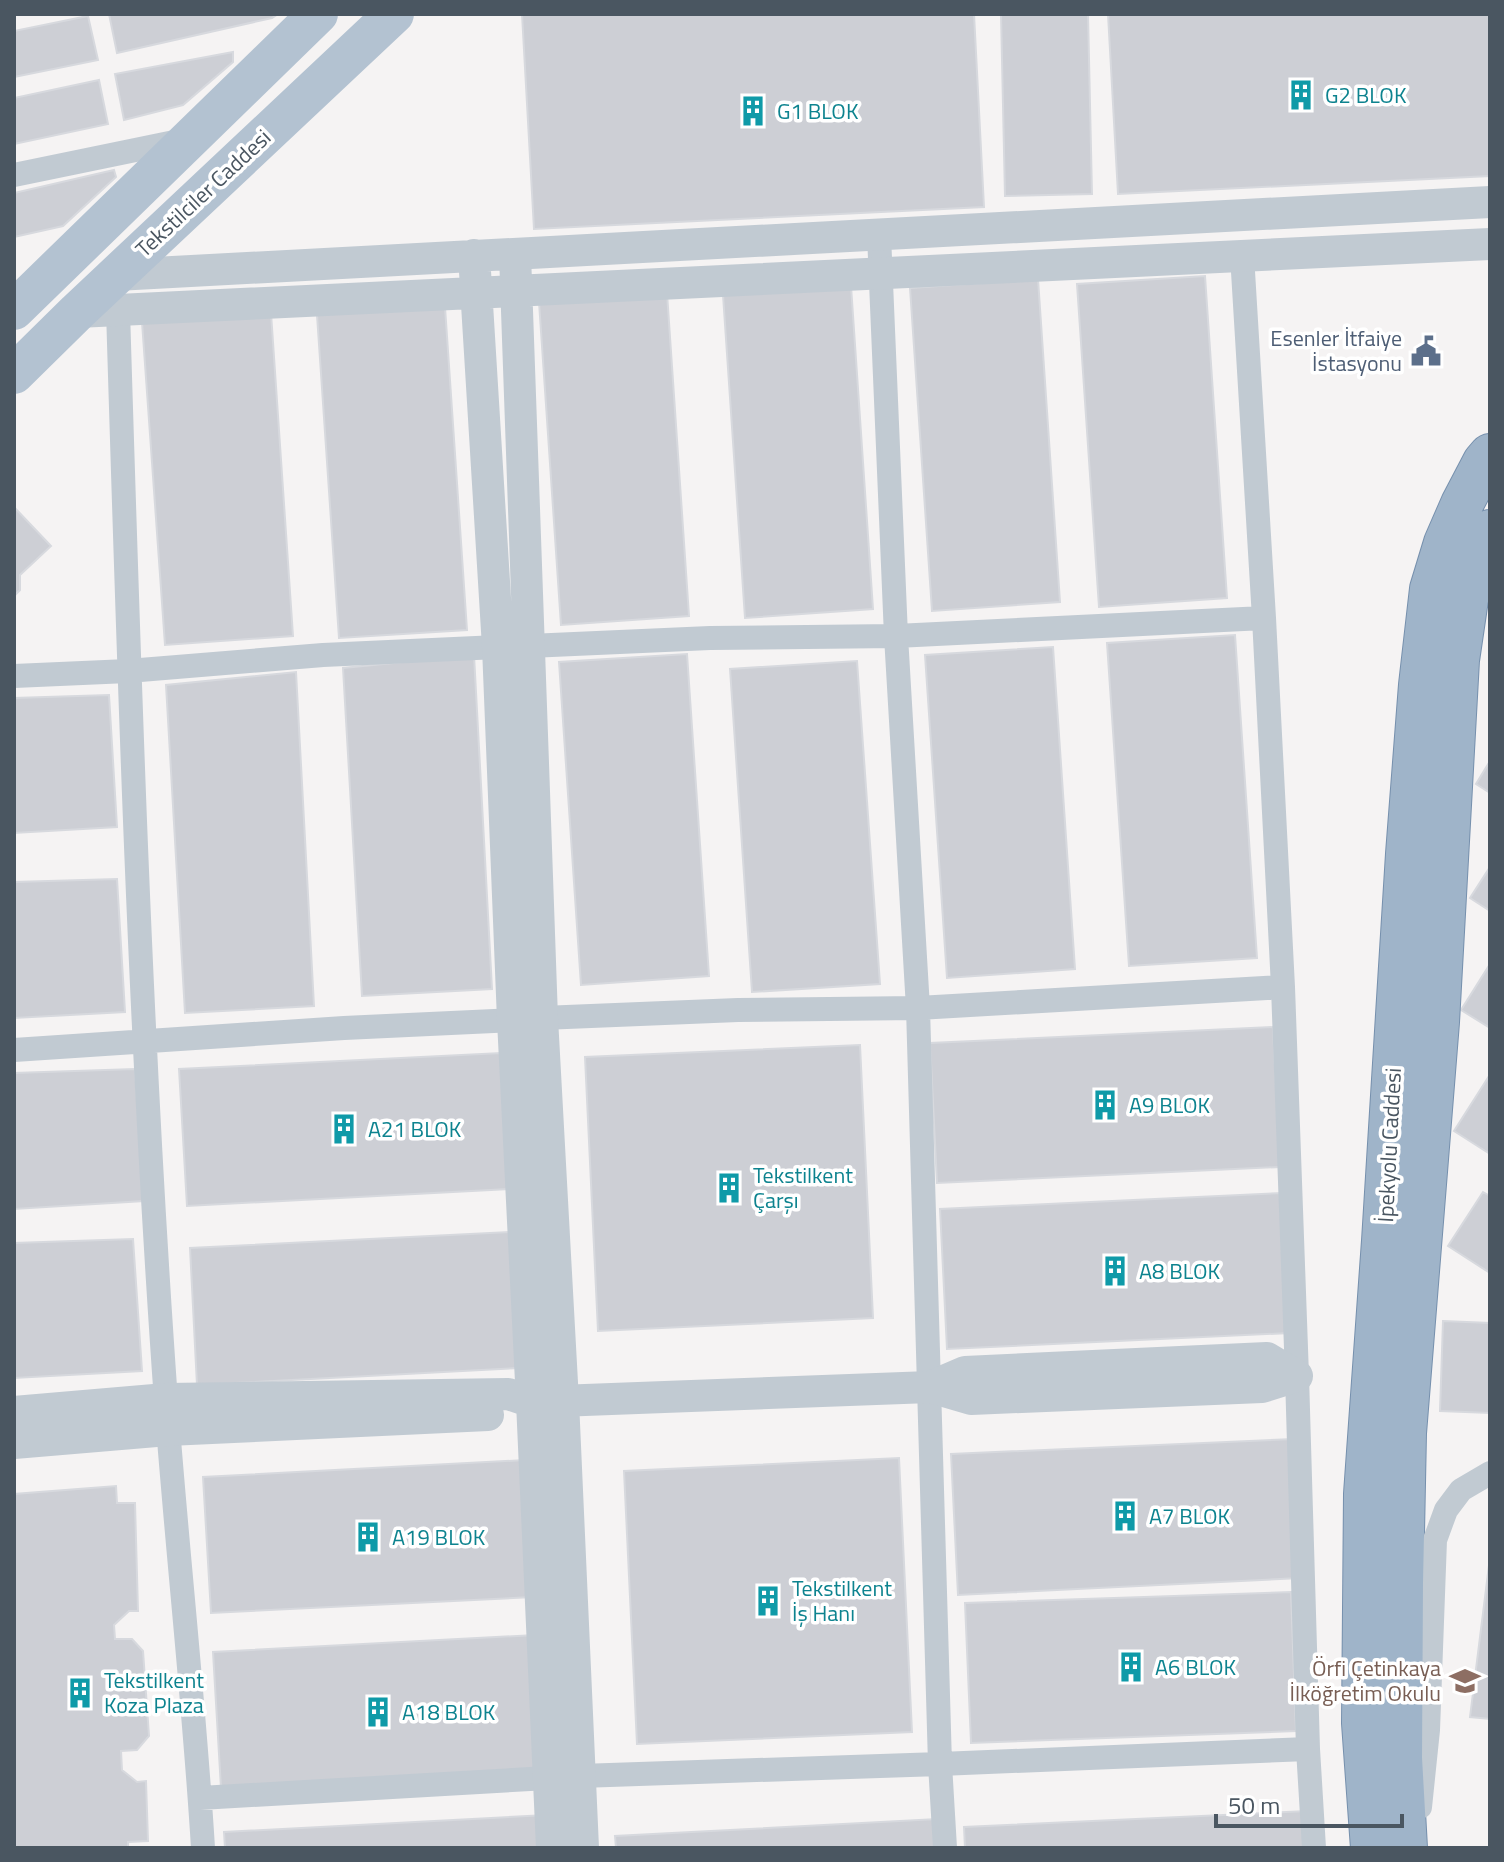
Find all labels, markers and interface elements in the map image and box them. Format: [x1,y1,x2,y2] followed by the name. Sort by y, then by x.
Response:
[1284,78,1318,112] building icon: G2 BLOK
[1325,78,1407,112] place label: G2 BLOK
[736,94,770,128] building icon: G1 BLOK
[777,94,859,128] place label: G1 BLOK
[128,121,278,265] street label: Tekstilciler Caddesi
[1270,321,1402,380] place label: Esenler İtfaiye İstasyonu
[1409,334,1443,368] public building icon: Esenler İtfaiye İstasyonu
[1368,1067,1410,1223] street label: İpekyolu Caddesi
[1088,1088,1122,1122] building icon: A9 BLOK
[1129,1088,1210,1122] place label: A9 BLOK
[327,1112,361,1146] building icon: A21 BLOK
[368,1112,462,1146] place label: A21 BLOK
[753,1158,853,1217] place label: Tekstilkent Çarşı
[712,1171,746,1205] building icon: Tekstilkent Çarşı
[1098,1254,1132,1288] building icon: A8 BLOK
[1139,1254,1220,1288] place label: A8 BLOK
[1108,1499,1142,1533] building icon: A7 BLOK
[1149,1499,1230,1533] place label: A7 BLOK
[351,1520,385,1554] building icon: A19 BLOK
[392,1520,486,1554] place label: A19 BLOK
[792,1571,892,1630] place label: Tekstilkent İş Hanı
[751,1584,785,1618] building icon: Tekstilkent İş Hanı
[1114,1650,1148,1684] building icon: A6 BLOK
[1155,1650,1236,1684] place label: A6 BLOK
[1290,1651,1441,1710] place label: Örfi Çetinkaya İlköğretim Okulu
[104,1663,204,1722] place label: Tekstilkent Koza Plaza
[1448,1664,1482,1698] school or university icon: Örfi Çetinkaya İlköğretim Okulu
[63,1676,97,1710] building icon: Tekstilkent Koza Plaza
[361,1695,395,1729] building icon: A18 BLOK
[402,1695,496,1729] place label: A18 BLOK
[1216,1778,1402,1828] scale bar
[1228,1787,1280,1823] text: 50 m

